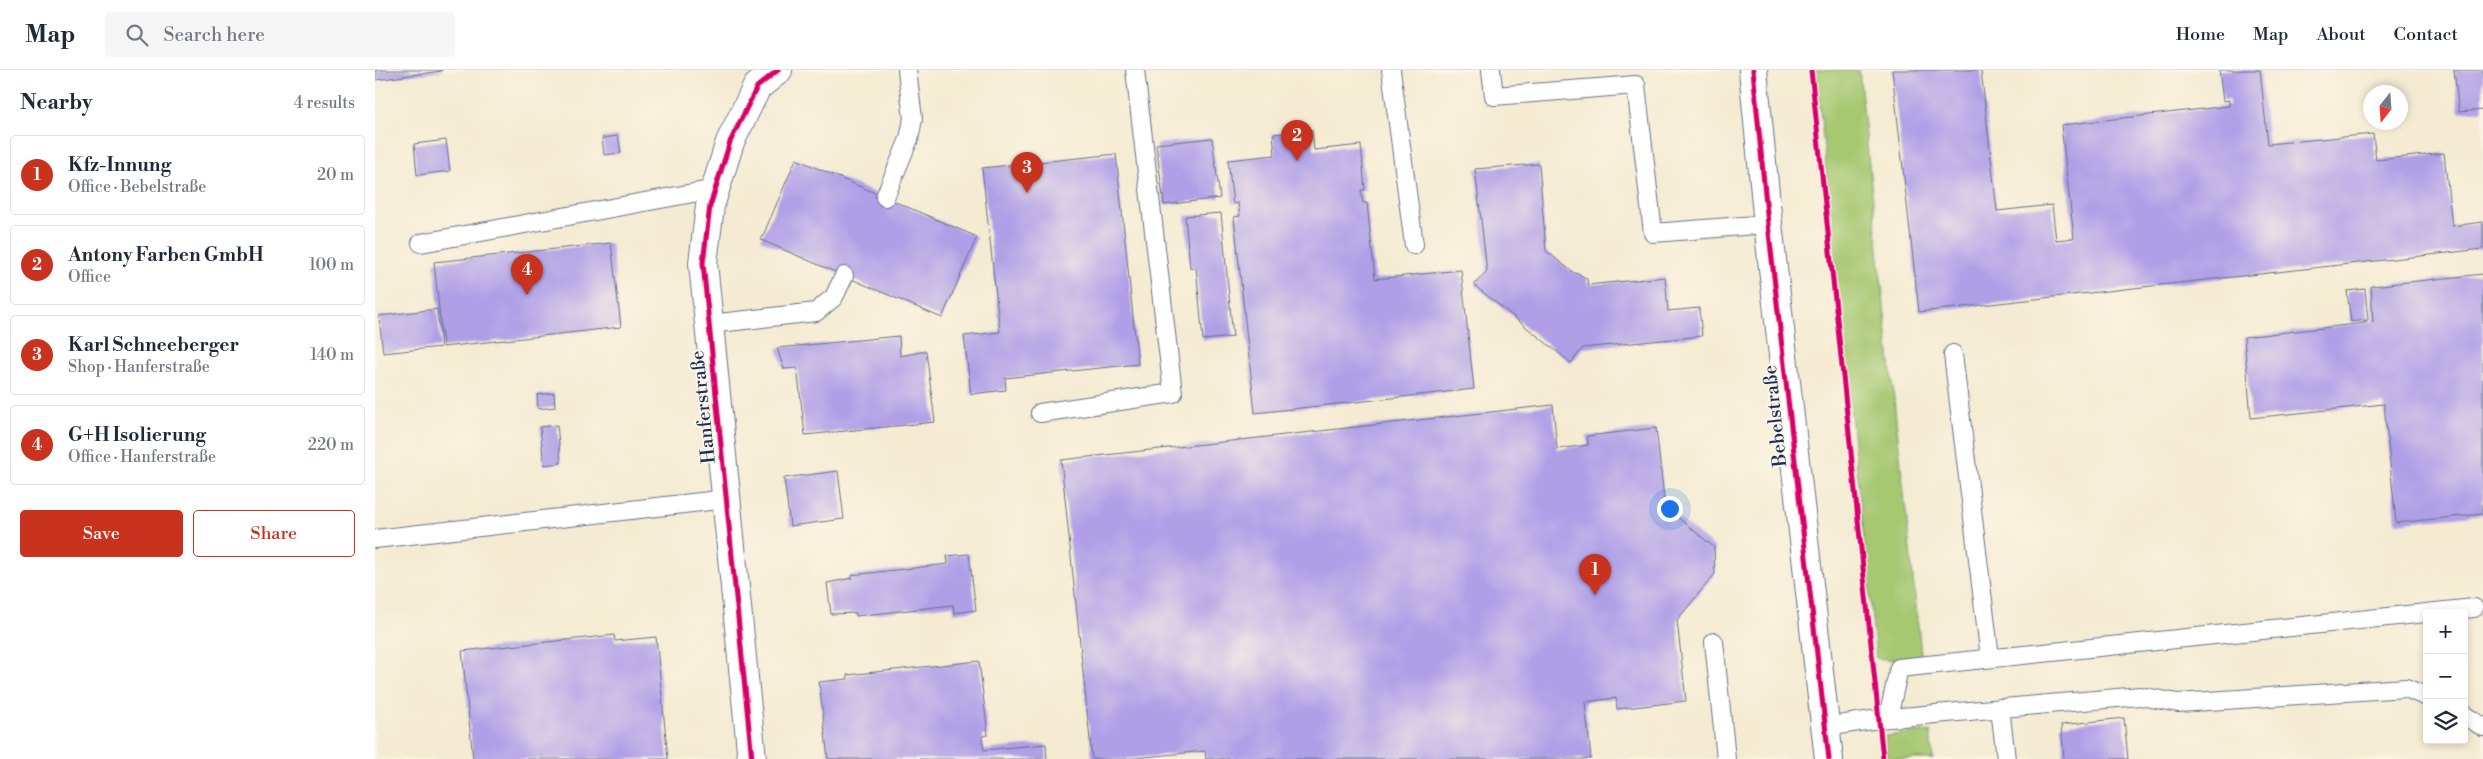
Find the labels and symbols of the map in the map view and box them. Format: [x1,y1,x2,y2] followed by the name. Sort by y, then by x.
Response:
[2363,85,2408,130] north arrow
[1281,120,1313,161] pin: 2
[1011,152,1043,193] pin: 3
[511,254,543,295] pin: 4
[685,349,721,465] street label: Hanferstraße
[1758,364,1792,469] street label: Bebelstraße
[1657,496,1683,522] your location
[1579,554,1611,595] pin: 1

